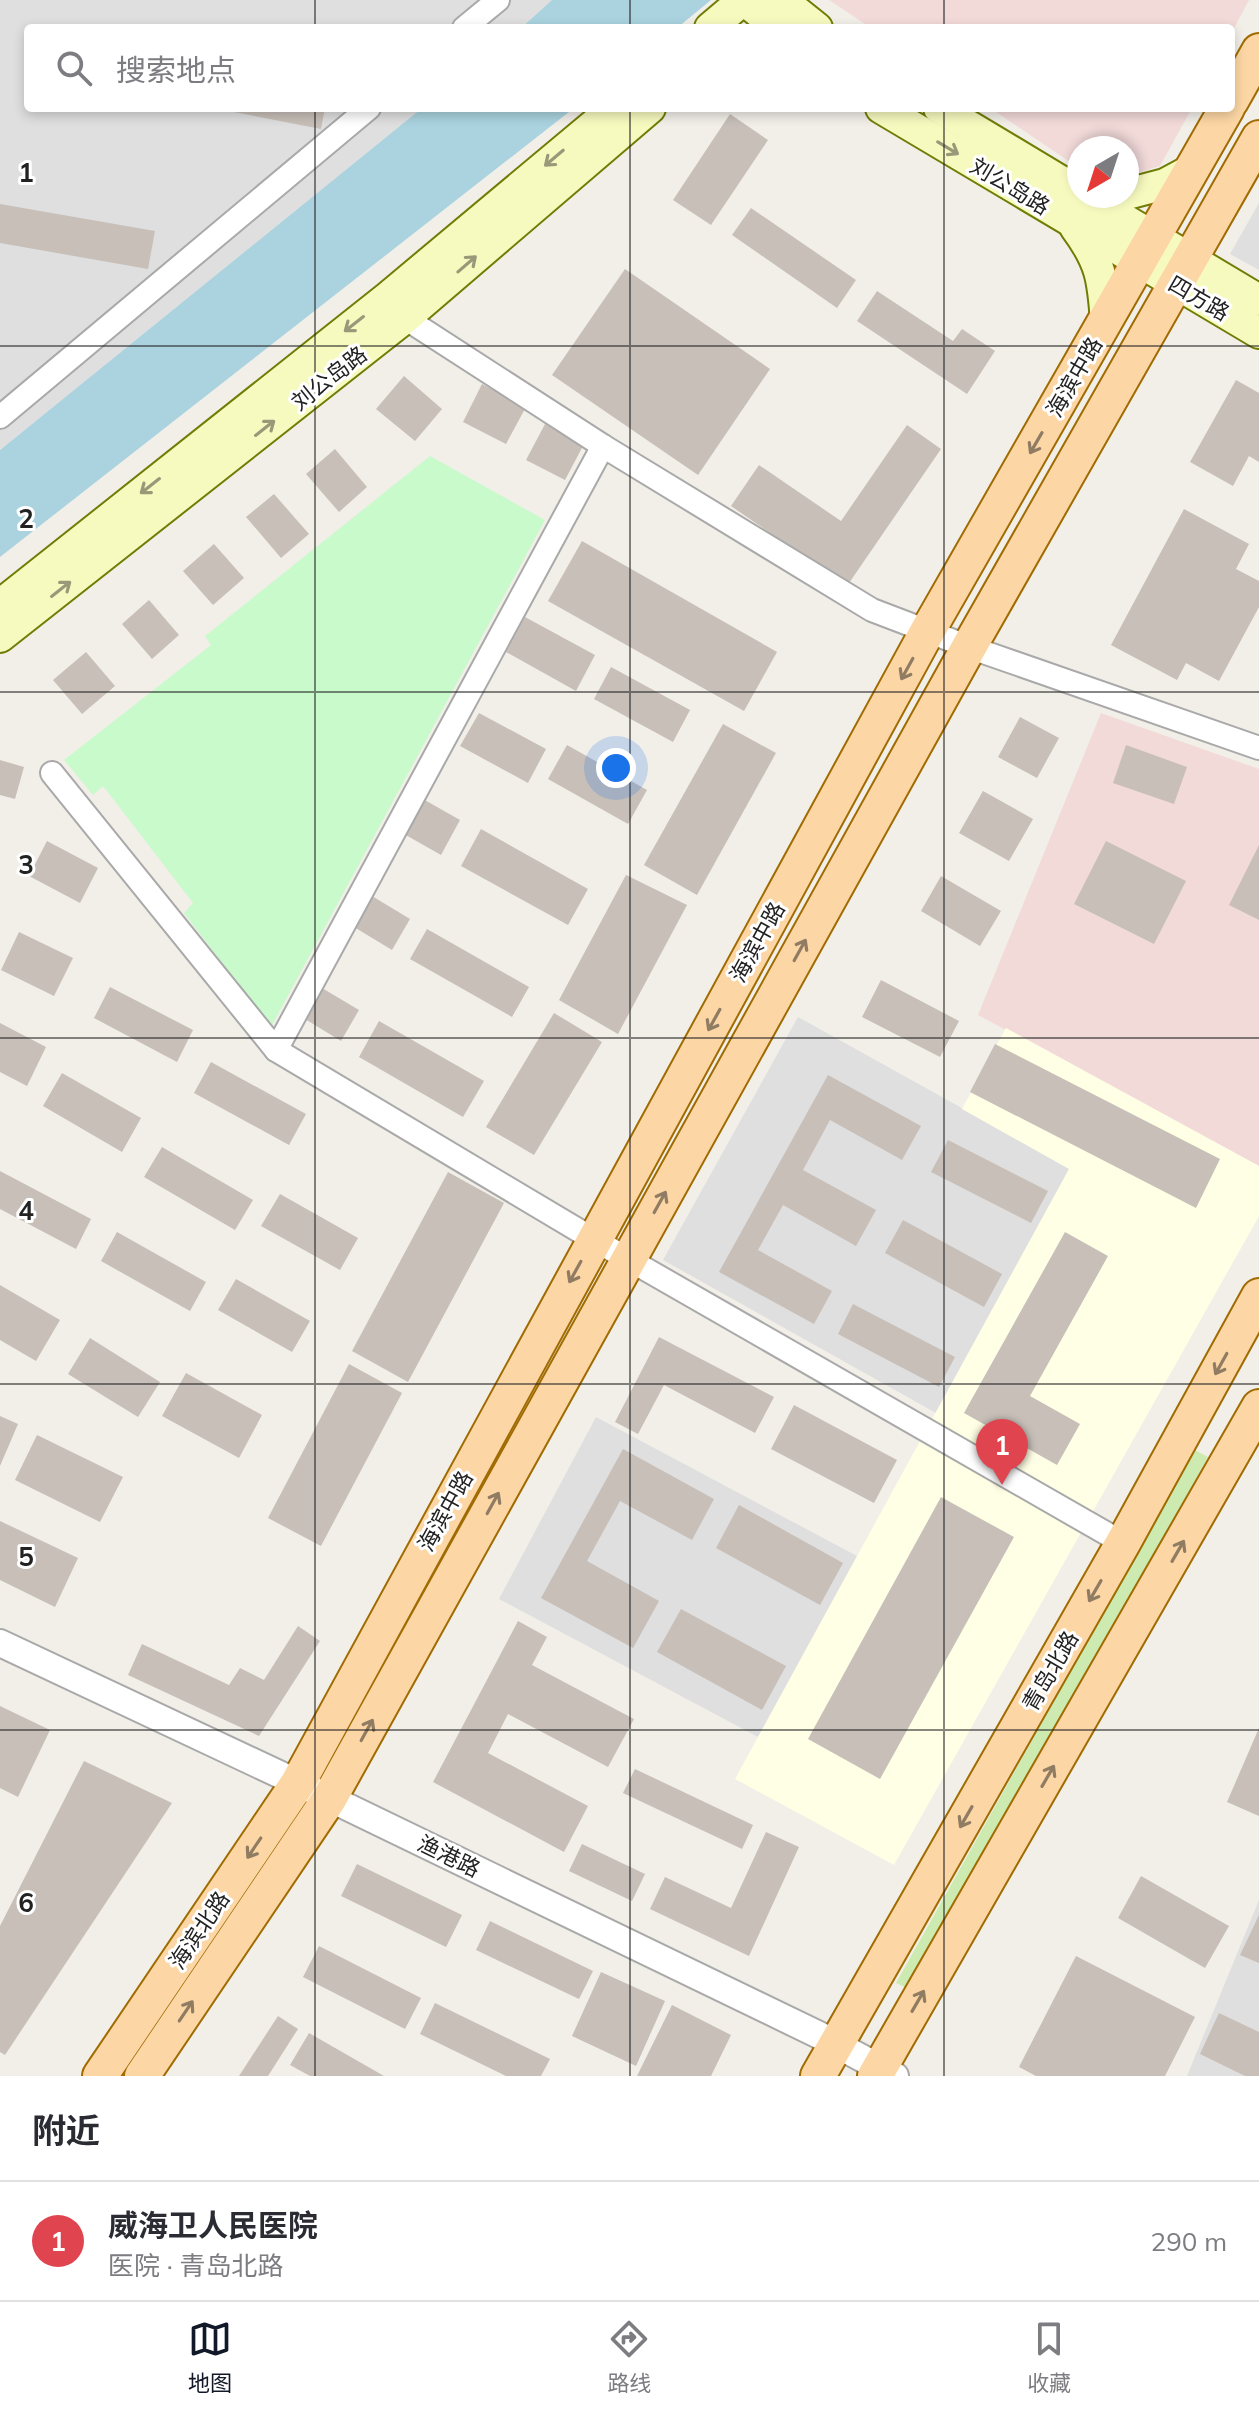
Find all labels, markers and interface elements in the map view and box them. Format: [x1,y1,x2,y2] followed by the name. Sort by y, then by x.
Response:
[24,24,1235,112] search box
[52,46,96,90] icon: search
[116,51,236,89] text: 搜索地点
[1067,136,1139,208] north arrow
[936,140,959,156] one-way arrow
[544,149,565,167] one-way arrow
[965,151,1055,221] street label: 刘公岛路
[18,156,34,189] text: 1
[457,255,477,273] one-way arrow
[1163,269,1235,327] street label: 四方路
[344,315,365,333] one-way arrow
[1040,332,1108,422] street label: 海滨中路
[286,340,372,416] street label: 刘公岛路
[254,419,275,436] one-way arrow
[1028,431,1044,454] one-way arrow
[140,477,161,494] one-way arrow
[18,502,34,535] text: 2
[50,580,71,598] one-way arrow
[898,657,914,680] one-way arrow
[596,748,636,788] your location
[18,848,34,881] text: 3
[723,897,791,987] street label: 海滨中路
[793,939,808,963] one-way arrow
[706,1007,721,1031] one-way arrow
[652,1191,668,1214] one-way arrow
[18,1194,34,1227] text: 4
[567,1260,583,1283] one-way arrow
[1213,1352,1228,1376] one-way arrow
[976,1419,1028,1485] pin: 1
[411,1466,479,1556] street label: 海滨中路
[485,1492,501,1515] one-way arrow
[18,1540,34,1573] text: 5
[1170,1540,1186,1563] one-way arrow
[1087,1579,1102,1603] one-way arrow
[1016,1626,1084,1716] street label: 青岛北路
[360,1719,375,1743] one-way arrow
[1040,1765,1056,1788] one-way arrow
[958,1805,974,1828] one-way arrow
[413,1829,485,1883] street label: 渔港路
[246,1836,262,1859] one-way arrow
[18,1886,34,1919] text: 6
[163,1886,235,1974] street label: 海滨北路
[910,1990,926,2013] one-way arrow
[178,2001,194,2023] one-way arrow
[32,2109,100,2152] text: 附近
[108,2206,318,2244] text: 威海卫人民医院
[50,2225,66,2258] text: 1
[1151,2225,1227,2258] text: 290 m
[108,2249,284,2282] text: 医院 · 青岛北路
[188,2317,232,2397] tab: 地图
[607,2317,651,2397] tab: 路线
[1027,2317,1071,2397] tab: 收藏

